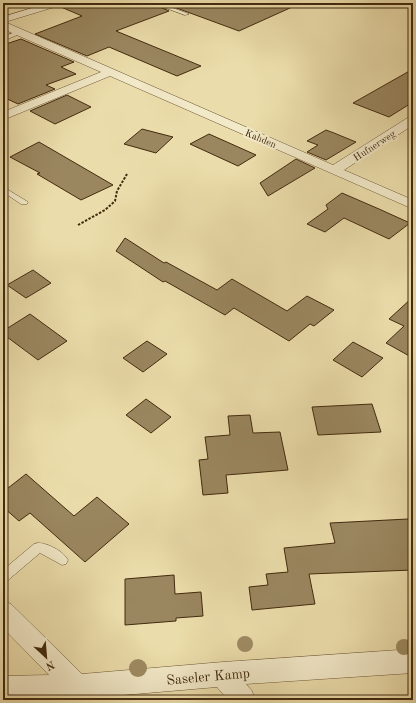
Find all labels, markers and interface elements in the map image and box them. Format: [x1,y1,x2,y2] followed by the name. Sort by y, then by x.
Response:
[243,128,278,150] street label: Kahden
[352,128,398,163] street label: Hufnerweg
[26,637,66,677] north arrow
[43,658,56,672] text: N
[166,666,250,688] street label: Saseler Kamp

